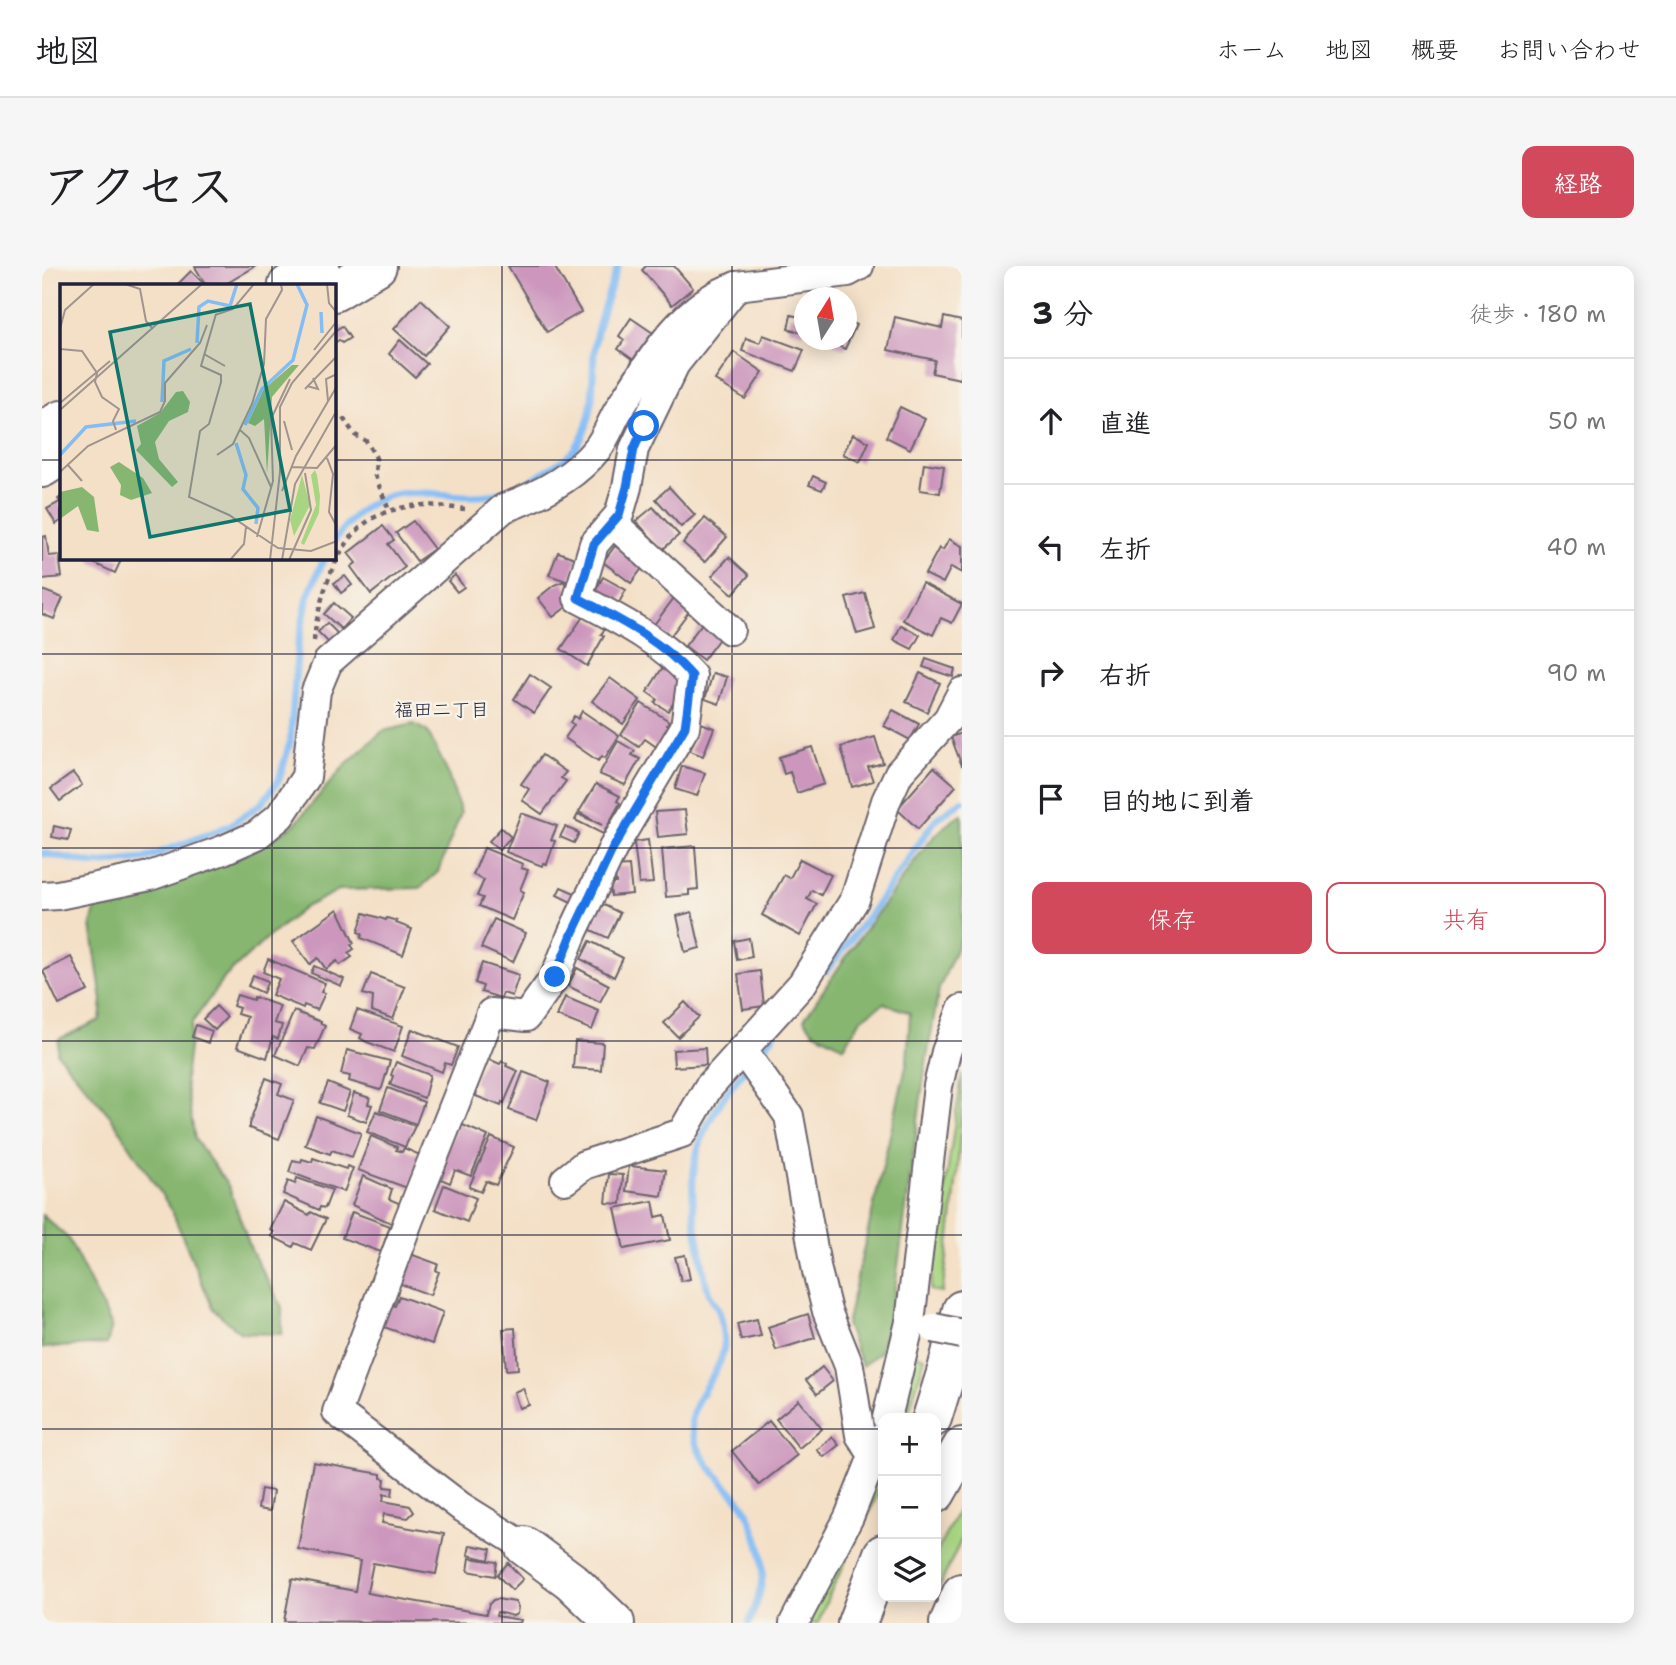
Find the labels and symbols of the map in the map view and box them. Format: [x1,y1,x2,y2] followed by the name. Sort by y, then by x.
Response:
[60,284,336,560] inset map
[794,287,857,350] north arrow
[628,410,659,441] route start
[394,697,490,722] district label: 福田二丁目
[539,961,570,992] route end

